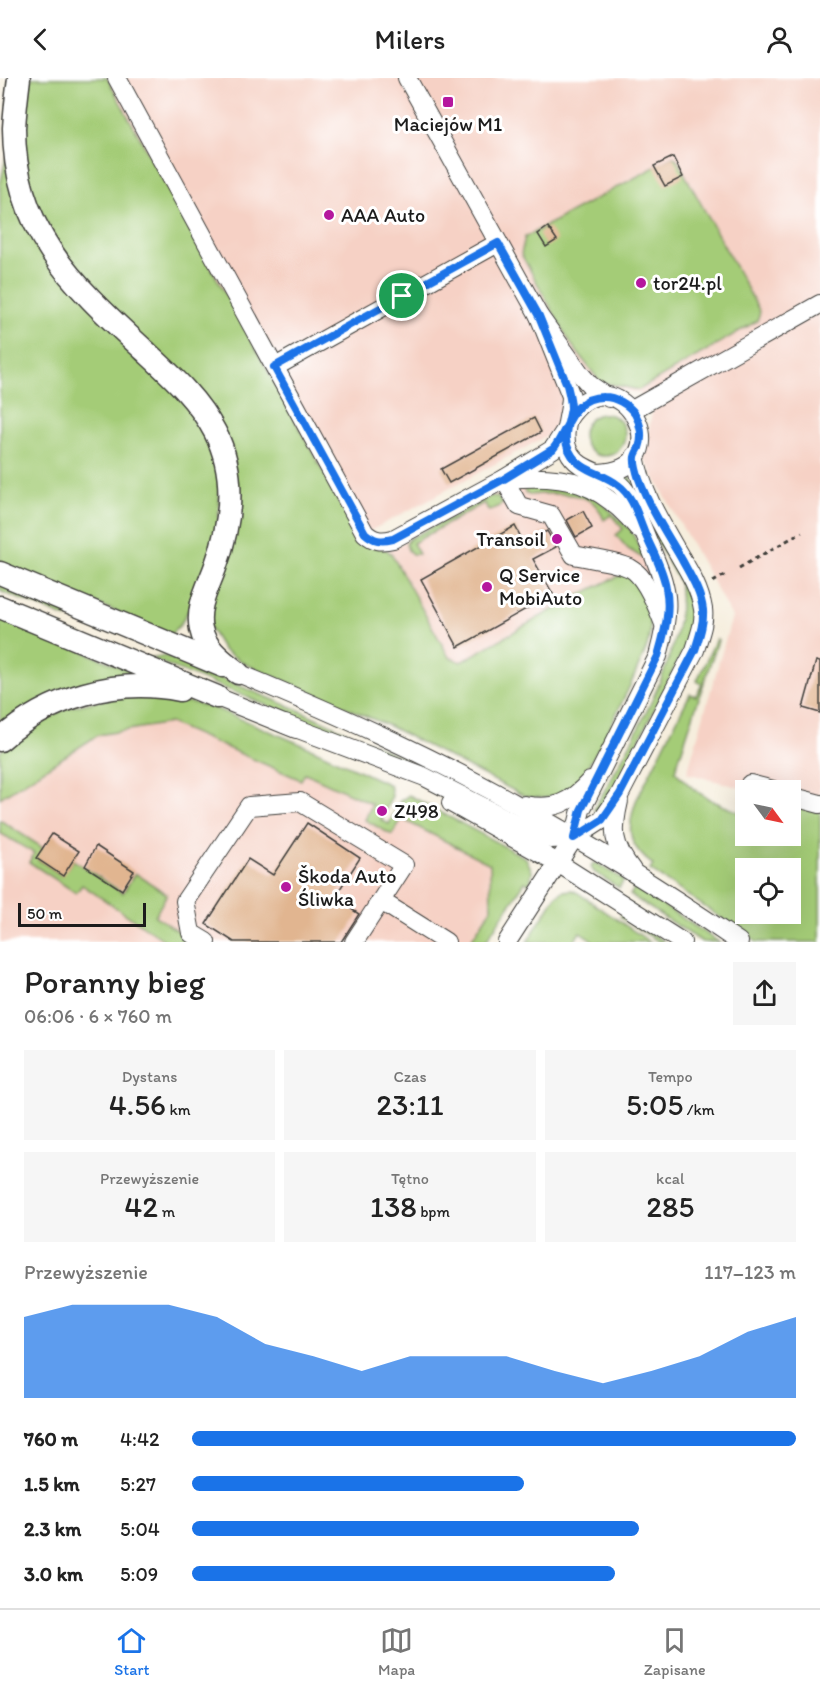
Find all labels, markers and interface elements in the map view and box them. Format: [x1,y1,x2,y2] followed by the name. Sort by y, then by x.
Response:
[24,23,57,56] icon: back
[375,23,445,56] text: Milers
[763,23,796,56] icon: person
[441,95,455,109] marker: Maciejów M1
[394,112,502,136] place label: Maciejów M1
[341,203,425,227] place label: AAA Auto
[322,208,336,222] marker: AAA Auto
[376,270,427,321] pin
[653,271,722,295] place label: tor24.pl
[634,276,648,290] marker: tor24.pl
[385,279,418,312] icon: arrive
[476,527,545,551] place label: Transoil
[550,532,564,546] marker: Transoil
[499,563,582,610] place label: Q Service MobiAuto
[480,580,494,594] marker: Q Service MobiAuto
[735,780,801,846] north arrow
[735,780,801,924] map controls
[394,799,439,823] place label: Z498
[375,804,389,818] marker: Z498
[735,858,801,924] button: locate
[298,864,396,911] place label: Škoda Auto Śliwka
[279,880,293,894] marker: Škoda Auto Śliwka
[18,900,146,928] scale bar
[27,904,62,923] text: 50 m
[24,962,206,1001] text: Poranny bieg
[733,962,796,1025] button: share
[24,1004,172,1028] text: 06:06 · 6 × 760 m
[122,1067,177,1086] text: Dystans
[393,1067,427,1086] text: Czas
[648,1067,693,1086] text: Tempo
[109,1086,166,1123] text: 4.56
[376,1086,444,1123] text: 23:11
[626,1086,683,1123] text: 5:05
[166,1100,191,1119] text: km
[683,1100,715,1119] text: /km
[100,1169,199,1188] text: Przewyższenie
[391,1169,429,1188] text: Tętno
[656,1169,685,1188] text: kcal
[124,1188,158,1225] text: 42
[370,1188,417,1225] text: 138
[646,1188,694,1225] text: 285
[158,1202,175,1221] text: m
[417,1202,450,1221] text: bpm
[24,1260,148,1284] text: Przewyższenie
[704,1260,796,1284] text: 117–123 m
[24,1427,78,1451] text: 760 m
[120,1427,159,1451] text: 4:42
[24,1472,80,1496] text: 1.5 km
[120,1472,156,1496] text: 5:27
[24,1517,81,1541] text: 2.3 km
[120,1517,160,1541] text: 5:04
[24,1562,83,1586] text: 3.0 km
[120,1562,158,1586] text: 5:09
[114,1624,150,1679] tab: Start
[378,1624,415,1679] tab: Mapa
[644,1624,706,1679] tab: Zapisane

